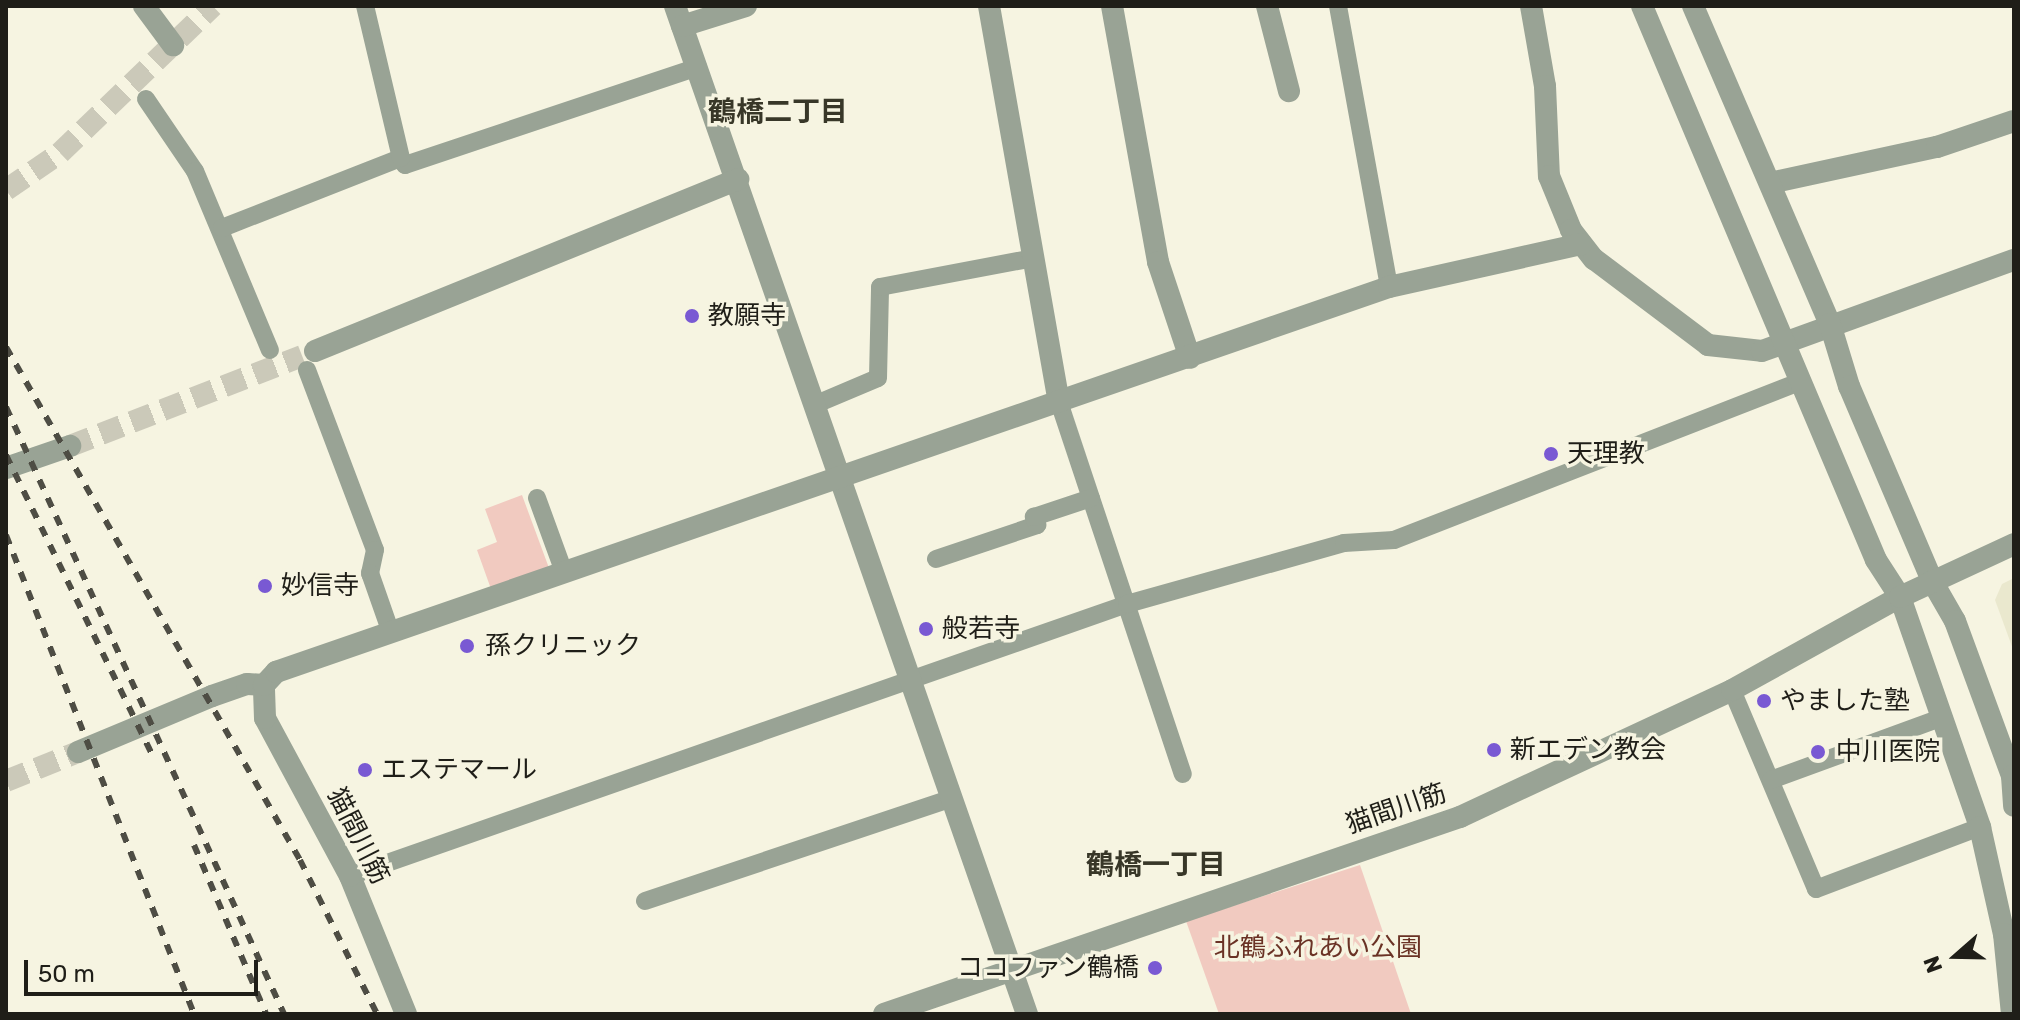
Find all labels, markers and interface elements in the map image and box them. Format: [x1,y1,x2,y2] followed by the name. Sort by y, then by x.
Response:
[708,95,848,129] district label: 鶴橋二丁目
[708,300,786,332] place label: 教願寺
[683,307,701,325] marker: 教願寺
[1567,438,1645,470] place label: 天理教
[1542,445,1560,463] marker: 天理教
[281,570,359,602] place label: 妙信寺
[256,577,274,595] marker: 妙信寺
[942,613,1020,645] place label: 般若寺
[917,620,935,638] marker: 般若寺
[485,630,641,662] place label: 孫クリニック
[456,635,478,657] marker: 孫クリニック
[1780,685,1910,717] place label: やました塾
[1755,692,1773,710] marker: やました塾
[1510,734,1666,766] place label: 新エデン教会
[1836,736,1940,768] place label: 中川医院
[1485,741,1503,759] marker: 新エデン教会
[1807,741,1829,763] marker: 中川医院
[381,754,537,786] place label: エステマール
[356,761,374,779] marker: エステマール
[1342,777,1450,841] street label: 猫間川筋
[320,783,396,889] street label: 猫間川筋
[1086,848,1226,882] district label: 鶴橋一丁目
[1916,916,1996,996] north arrow
[1214,932,1422,964] park label: 北鶴ふれあい公園
[28,944,262,994] scale bar
[957,952,1139,984] place label: ココファン鶴橋
[1918,952,1948,976] text: N
[1146,959,1164,977] marker: ココファン鶴橋
[38,960,95,988] text: 50 m

